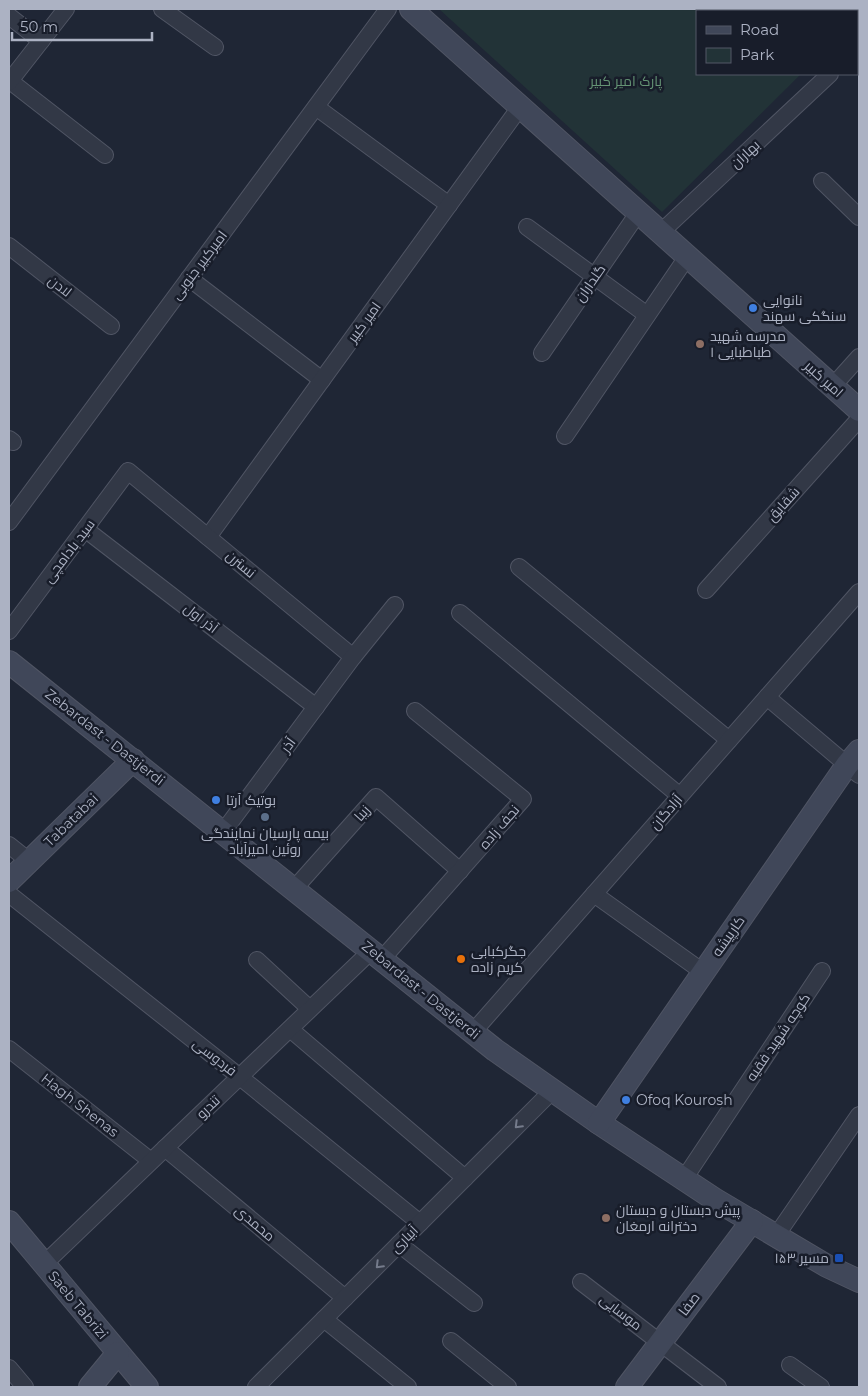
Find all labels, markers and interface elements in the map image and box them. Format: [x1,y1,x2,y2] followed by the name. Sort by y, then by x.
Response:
[12,10,152,42] scale bar
[696,10,858,75] legend
[20,17,58,36] text: 50 m
[740,20,779,39] text: Road
[740,45,774,64] text: Park
[589,72,662,91] park label: پارک امیر کبیر
[726,136,764,172] street label: بهاران
[167,227,231,303] street label: امیرکبیر جنوبی
[571,261,609,305] street label: گلداران
[45,271,75,301] street label: لادن
[763,291,846,325] place label: نانوایی سنگکی سهند
[343,298,385,347] street label: امیر کبیر
[747,302,759,314] marker: نانوایی سنگکی سهند
[710,327,786,361] place label: مدرسه شهید طباطبایی ۱
[694,338,706,350] marker: مدرسه شهید طباطبایی ۱
[800,356,847,401] street label: امیر کبیر
[763,483,803,525] street label: شقایق
[39,516,100,587] street label: سید بادامچی
[222,546,260,582] street label: نسترن
[180,599,222,637] street label: آذر اول
[42,685,168,789] street label: Zebardast - Dastjerdi
[276,734,300,757] street label: آذر
[40,790,102,850] street label: Tabatabai
[646,790,686,833] street label: آزادگان
[226,791,276,809] place label: بوتیک آرتا
[210,794,222,806] marker: بوتیک آرتا
[350,801,374,825] street label: زیبا
[475,801,523,853] street label: نجف زاده
[259,811,271,823] marker: بیمه پارسیان نمایندگی روئین امیرآباد
[201,824,329,858] place label: بیمه پارسیان نمایندگی روئین امیرآباد
[708,912,749,960] street label: کارپیشه
[358,937,484,1043] street label: Zebardast - Dastjerdi
[471,942,526,977] place label: جگرکبابی کریم زاده
[455,953,467,965] marker: جگرکبابی کریم زاده
[742,990,815,1085] street label: کوچه شهید فقیه
[189,1034,241,1080] street label: فردوسی
[38,1069,122,1141] street label: Hagh Shenas
[192,1091,224,1123] street label: تندرو
[636,1091,733,1109] place label: Ofoq Kourosh
[620,1094,632,1106] marker: Ofoq Kourosh
[515,1119,524,1128] one-way arrow
[231,1201,279,1245] street label: محمدی
[616,1201,740,1235] place label: پیش دبستان و دبستان دخترانه ارمغان
[600,1212,612,1224] marker: پیش دبستان و دبستان دخترانه ارمغان
[386,1221,422,1257] street label: آبیاری
[775,1249,829,1267] place label: مسیر ۱۵۳
[833,1252,845,1264] marker: مسیر ۱۵۳
[375,1259,384,1268] one-way arrow
[44,1267,112,1343] street label: Saeb Tabrizi
[674,1289,704,1319] street label: صفا
[596,1290,646,1334] street label: موسایی

